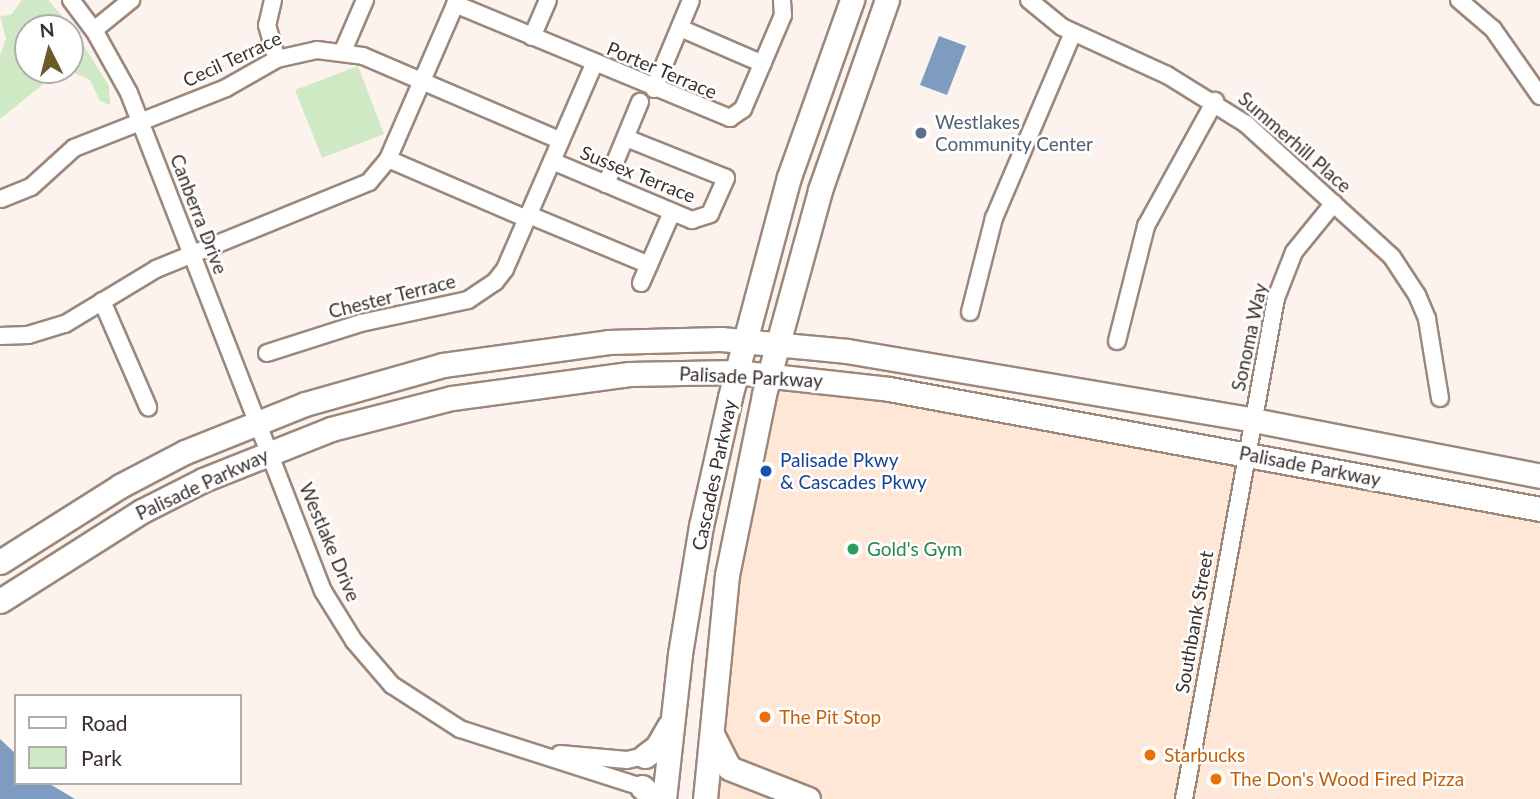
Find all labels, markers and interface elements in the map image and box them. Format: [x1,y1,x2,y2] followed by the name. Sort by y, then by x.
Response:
[14,14,84,84] north arrow
[38,17,55,42] text: N
[179,26,285,92] street label: Cecil Terrace
[603,36,721,104] street label: Porter Terrace
[1234,87,1356,197] street label: Summerhill Place
[935,111,1093,155] place label: Westlakes Community Center
[913,125,929,141] marker: Westlakes Community Center
[577,141,699,207] street label: Sussex Terrace
[166,151,232,277] street label: Canberra Drive
[326,269,458,323] street label: Chester Terrace
[1226,281,1272,393] street label: Sonoma Way
[679,362,823,392] street label: Palisade Parkway
[687,398,741,552] street label: Cascades Parkway
[1237,441,1383,491] street label: Palisade Parkway
[132,443,272,525] street label: Palisade Parkway
[780,449,927,493] place label: Palisade Pkwy & Cascades Pkwy
[758,463,774,479] marker: Palisade Pkwy & Cascades Pkwy
[295,479,365,605] street label: Westlake Drive
[867,538,962,560] place label: Gold's Gym
[845,541,861,557] marker: Gold's Gym
[1170,549,1218,695] street label: Southbank Street
[14,694,242,785] legend
[779,706,881,728] place label: The Pit Stop
[757,709,773,725] marker: The Pit Stop
[81,710,128,735] text: Road
[1164,744,1245,766] place label: Starbucks
[81,745,122,770] text: Park
[1142,747,1158,763] marker: Starbucks
[1230,768,1464,790] place label: The Don's Wood Fired Pizza
[1208,771,1224,787] marker: The Don's Wood Fired Pizza

